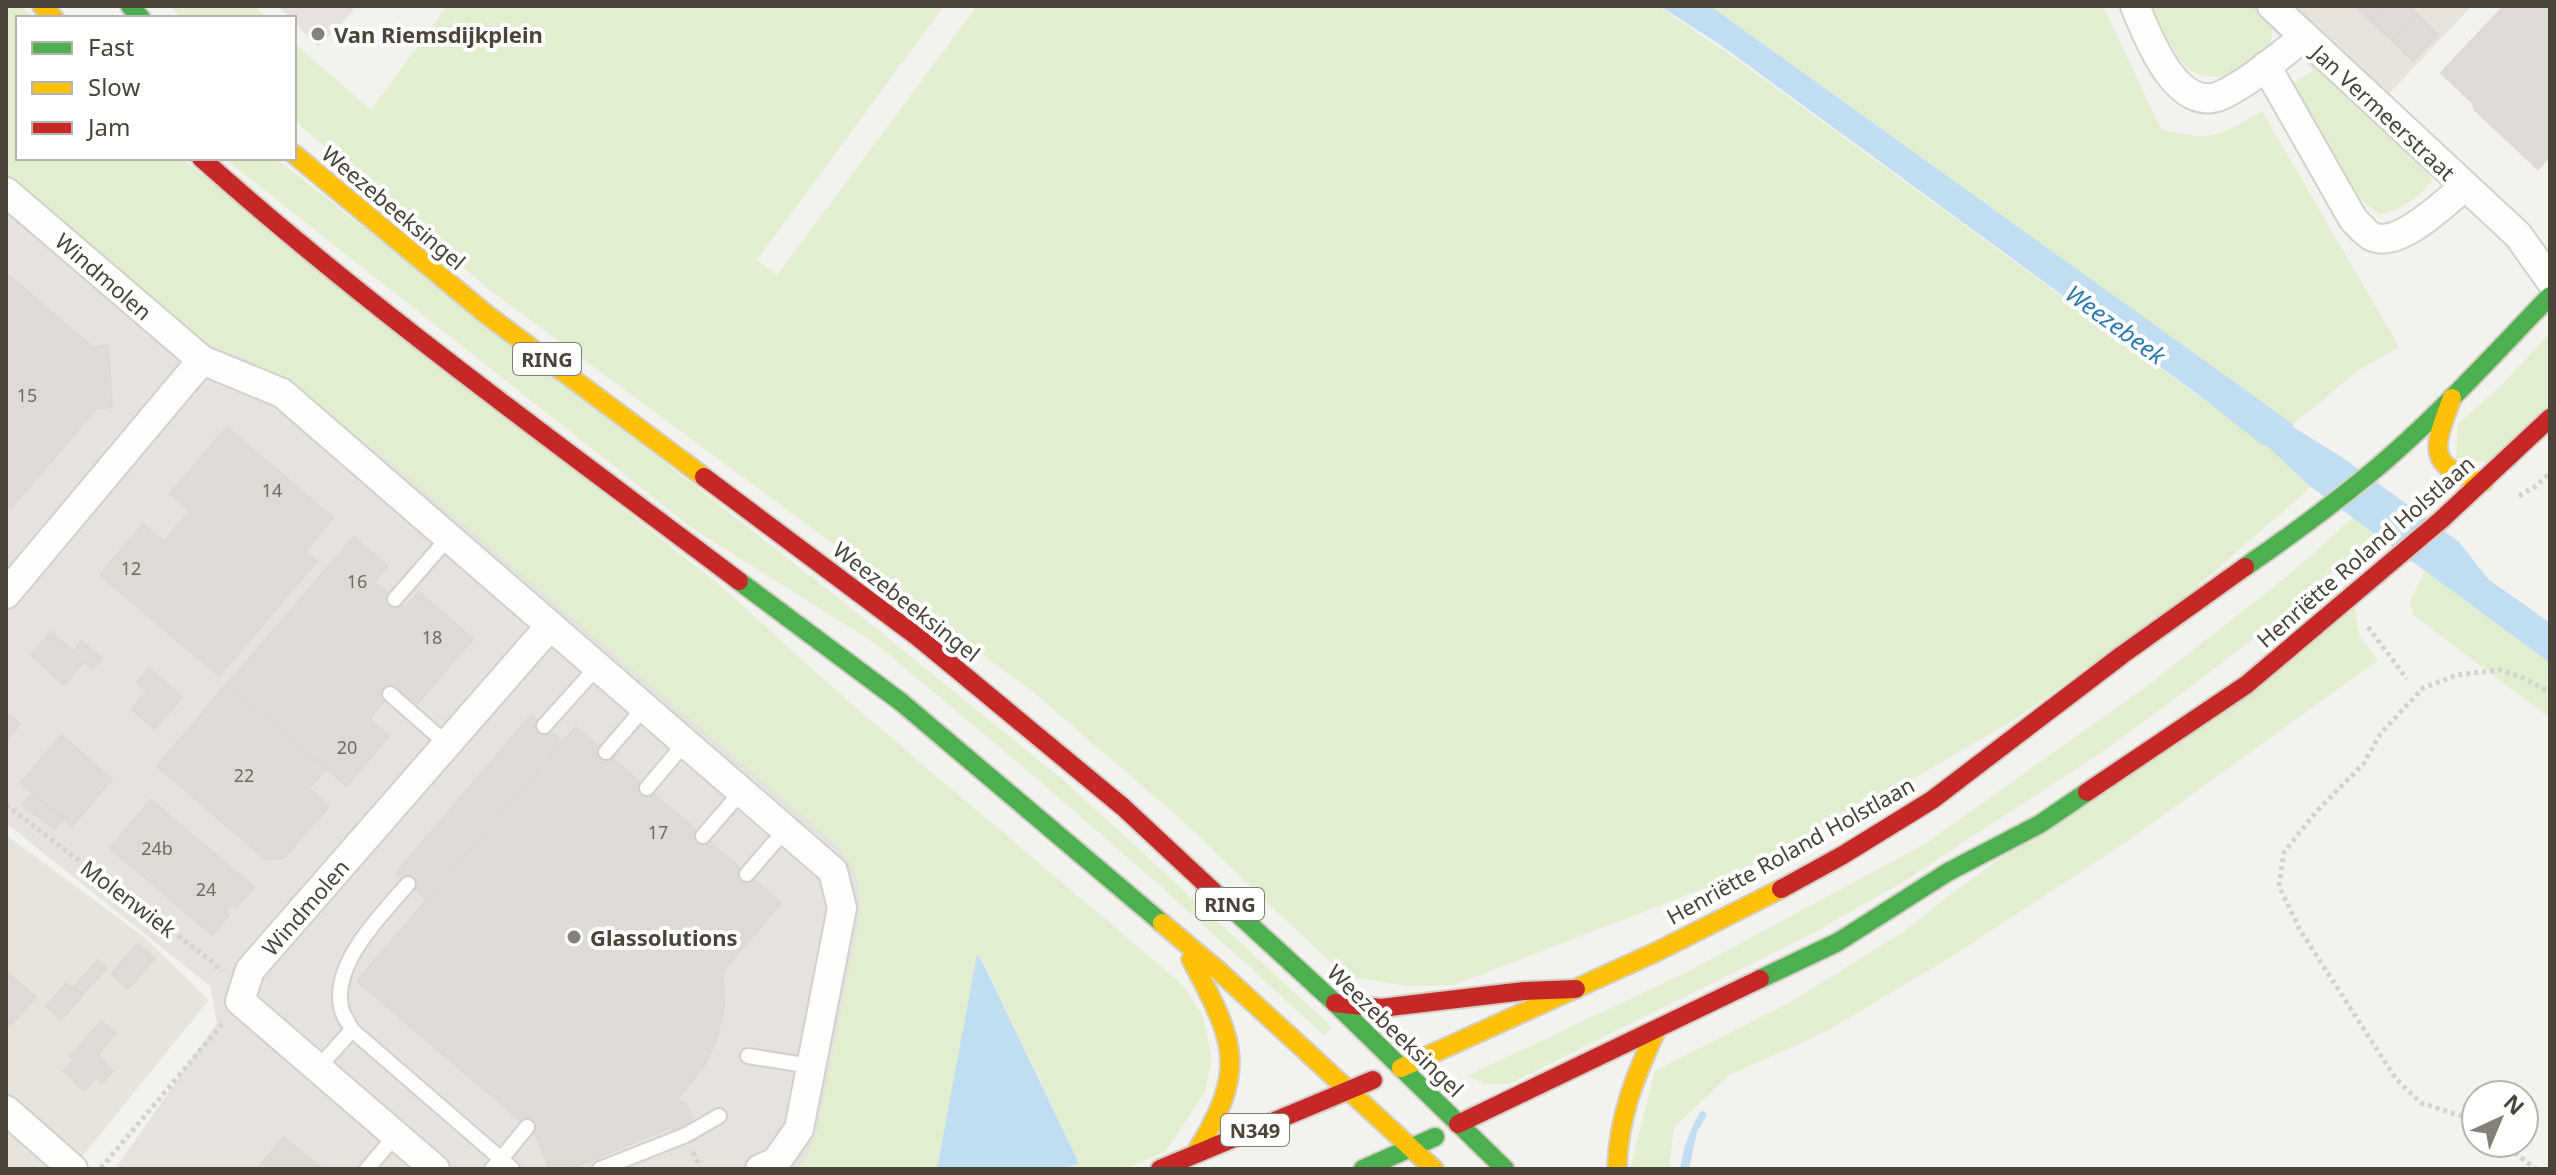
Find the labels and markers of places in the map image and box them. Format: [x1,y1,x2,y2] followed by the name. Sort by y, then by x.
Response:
[334,19,543,49] place label: Van Riemsdijkplein
[309,25,327,43] marker: Van Riemsdijkplein
[590,922,738,952] place label: Glassolutions
[565,928,583,946] marker: Glassolutions

